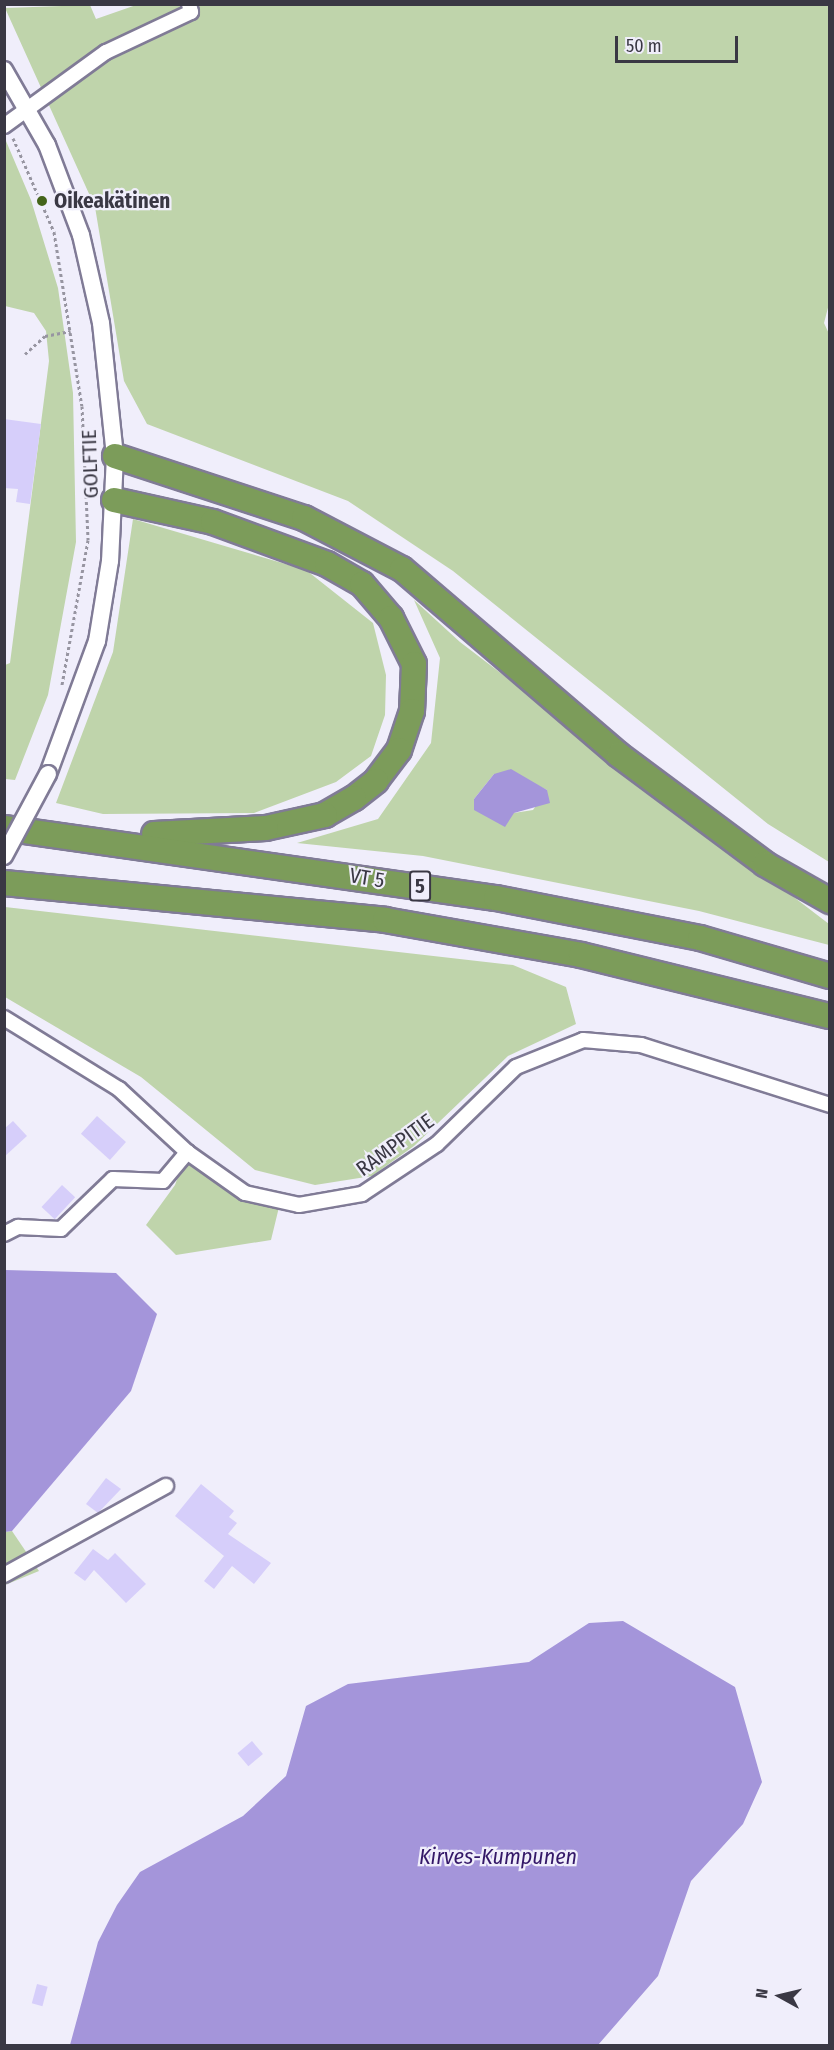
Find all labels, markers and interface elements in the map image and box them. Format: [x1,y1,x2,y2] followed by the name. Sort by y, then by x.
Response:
[618,24,741,62] scale bar
[626,35,662,57] text: 50 m
[54,188,170,214] place label: Oikeakätinen
[35,194,49,208] marker: Oikeakätinen
[76,429,104,499] street label: GOLFTIE
[348,863,386,893] street label: VT 5
[408,869,432,903] road number: 5
[351,1108,439,1182] street label: RAMPPITIE
[419,1844,577,1870] water label: Kirves-Kumpunen
[750,1966,810,2026] north arrow
[752,1987,772,1999] text: N

